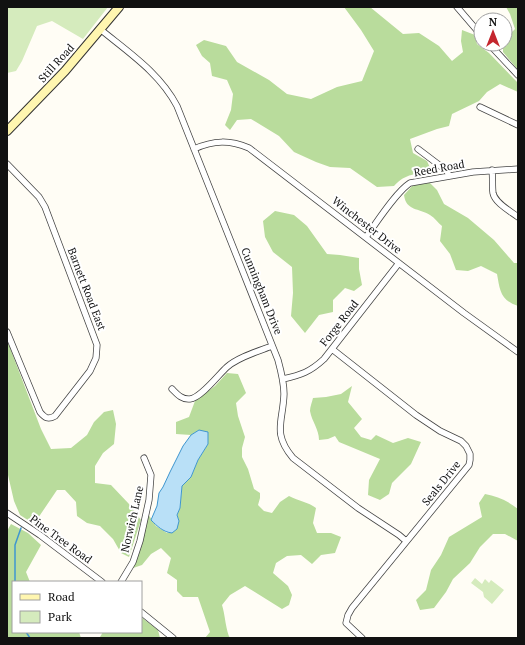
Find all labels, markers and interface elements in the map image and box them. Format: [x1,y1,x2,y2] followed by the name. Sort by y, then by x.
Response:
[473,12,513,52] north arrow
[489,15,498,29] text: N
[35,41,77,85] street label: Still Road
[413,157,465,179] street label: Reed Road
[329,193,405,257] street label: Winchester Drive
[238,245,286,337] street label: Cunningham Drive
[65,246,109,332] street label: Barnett Road East
[317,297,361,349] street label: Forge Road
[419,457,464,508] street label: Seals Drive
[118,484,147,554] street label: Norwich Lane
[27,512,95,566] street label: Pine Tree Road
[12,581,142,633] legend
[48,589,75,604] text: Road
[48,609,73,624] text: Park

